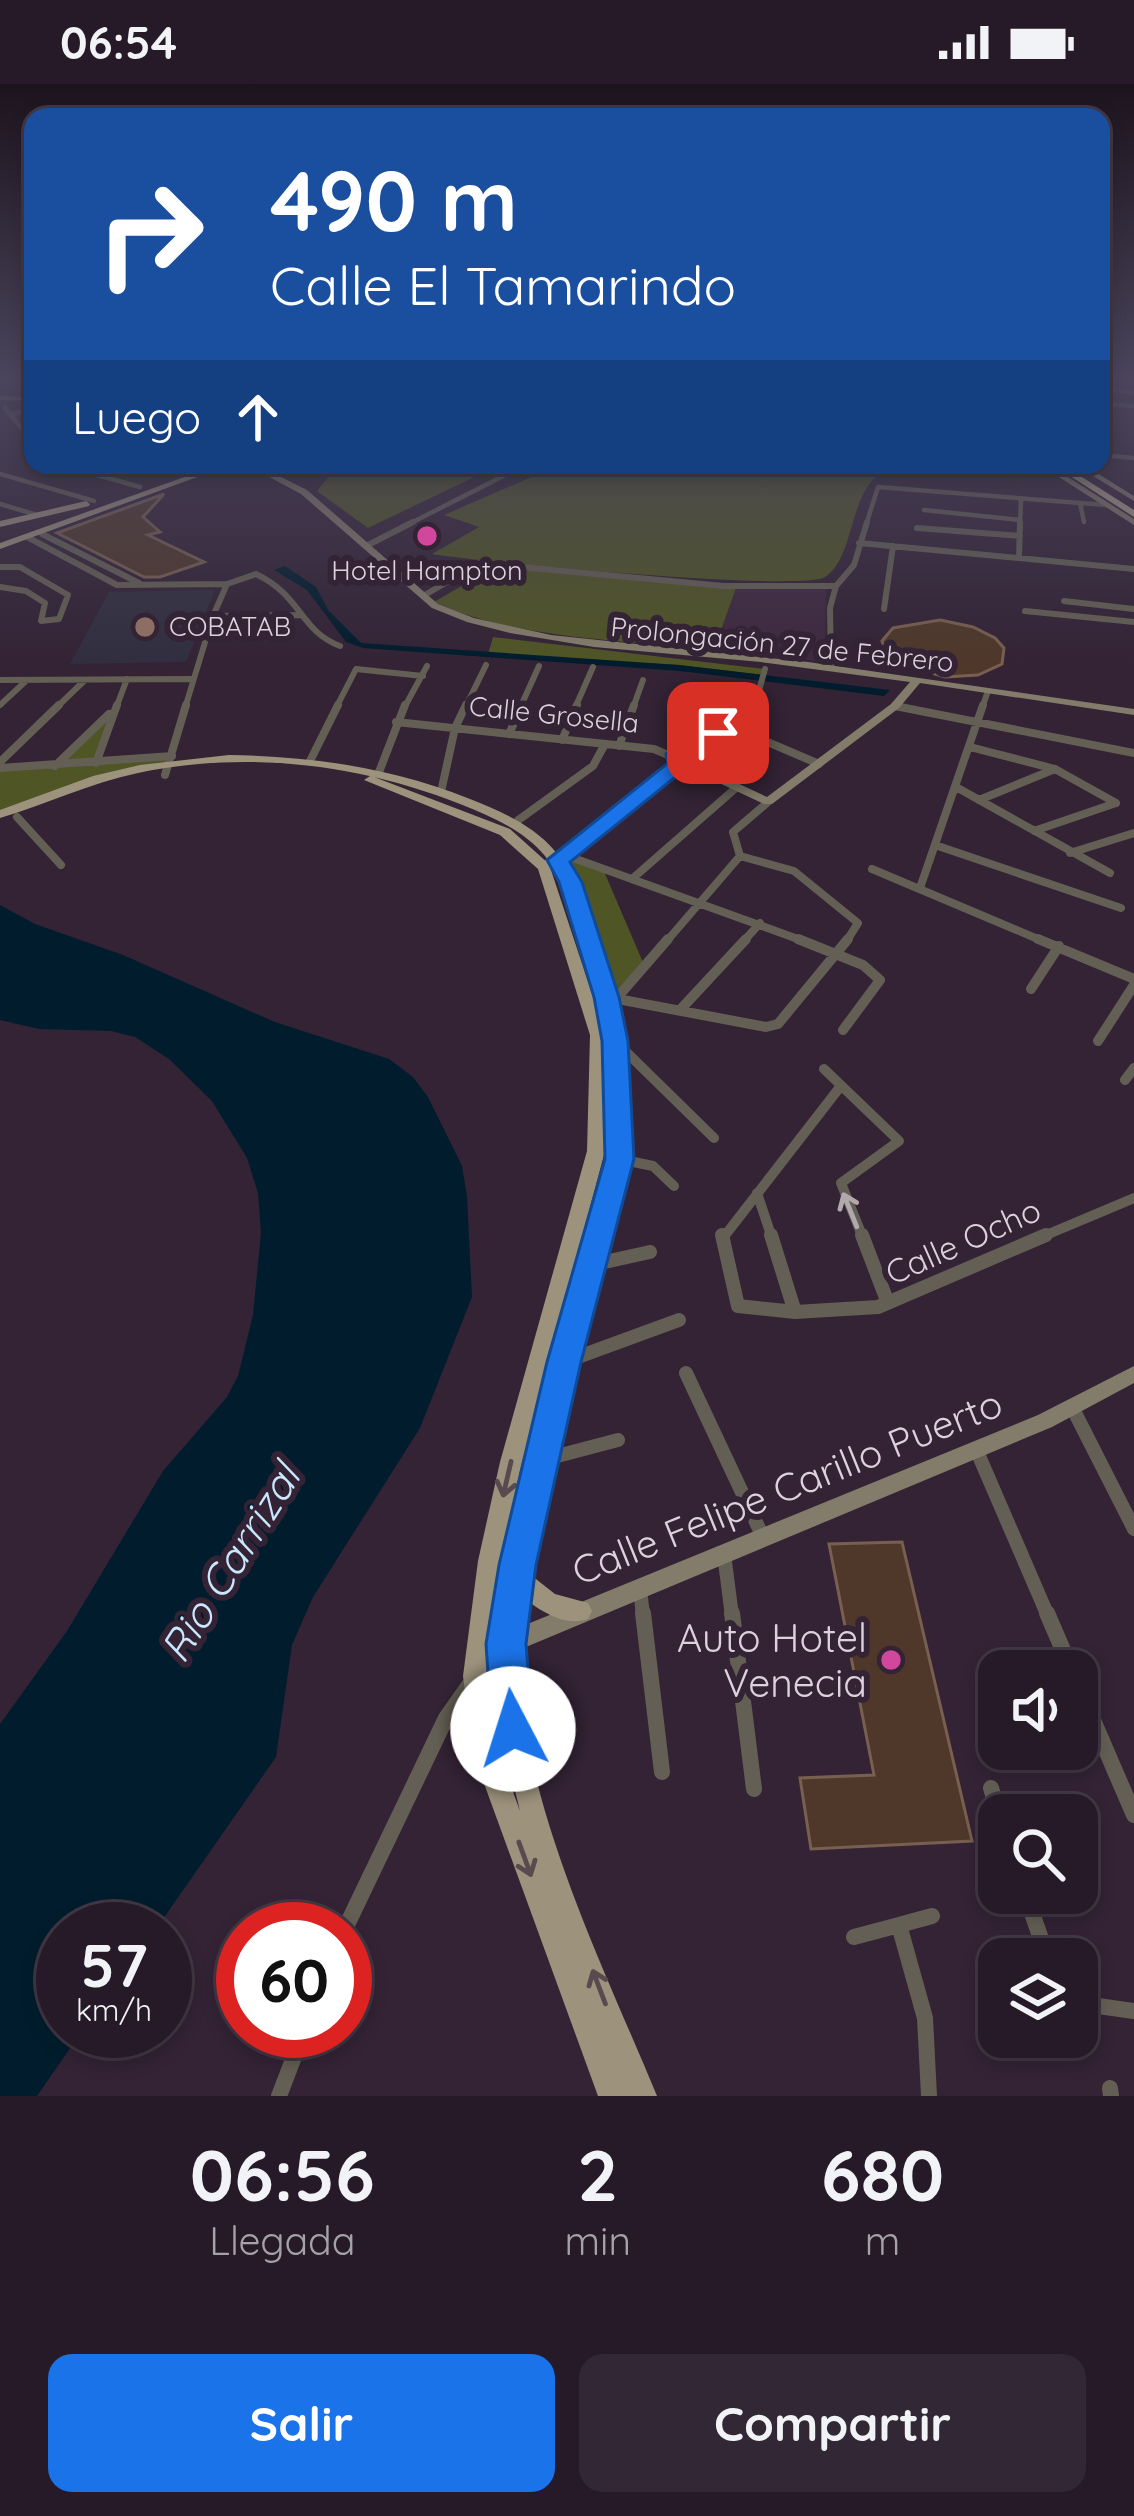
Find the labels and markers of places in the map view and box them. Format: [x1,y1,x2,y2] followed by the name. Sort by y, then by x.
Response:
[414,523,440,549] marker: Hotel Hampton
[331,553,523,587] place label: Hotel Hampton
[169,609,291,643] place label: COBATAB
[132,614,158,640] marker: COBATAB
[667,682,769,784] pin
[677,1613,867,1707] place label: Auto Hotel Venecia
[878,1647,904,1673] marker: Auto Hotel Venecia

